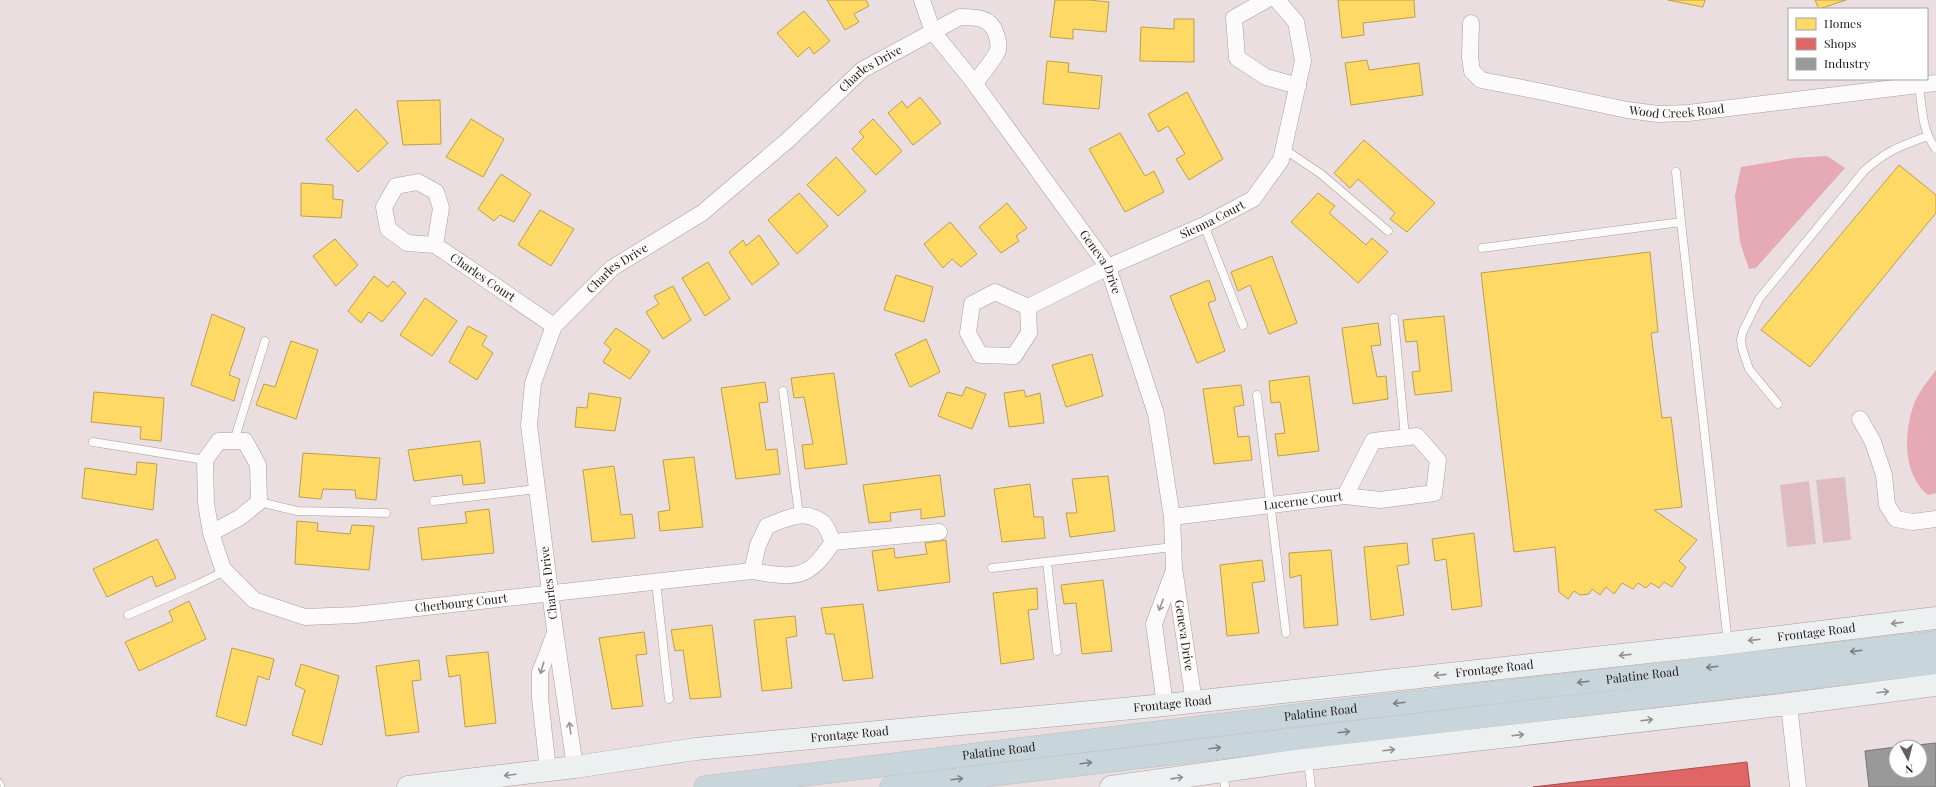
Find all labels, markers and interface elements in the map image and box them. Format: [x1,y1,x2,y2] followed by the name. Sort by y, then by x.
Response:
[1788,8,1928,80] legend
[1824,15,1862,31] text: Homes
[1824,35,1856,51] text: Shops
[835,41,905,95] street label: Charles Drive
[1824,55,1870,71] text: Industry
[1627,100,1725,121] street label: Wood Creek Road
[1177,196,1248,242] street label: Sienna Court
[1077,226,1125,296] street label: Geneva Drive
[582,239,650,296] street label: Charles Drive
[447,249,520,305] street label: Charles Court
[1263,487,1344,513] street label: Lucerne Court
[536,546,560,621] street label: Charles Drive
[414,589,509,615] street label: Cherbourg Court
[1157,598,1164,611] one-way arrow
[1172,599,1198,672] street label: Geneva Drive
[1776,619,1856,644] street label: Frontage Road
[1891,619,1904,627] one-way arrow
[1748,636,1761,644] one-way arrow
[1849,647,1862,655] one-way arrow
[1619,651,1632,659] one-way arrow
[1454,656,1534,680] street label: Frontage Road
[538,661,545,674] one-way arrow
[1605,663,1680,687] street label: Palatine Road
[1706,664,1719,671] one-way arrow
[1434,671,1447,679] one-way arrow
[1577,678,1590,686] one-way arrow
[1876,688,1889,696] one-way arrow
[1132,691,1212,715] street label: Frontage Road
[1283,699,1358,724] street label: Palatine Road
[1392,700,1405,707] one-way arrow
[1641,716,1654,724] one-way arrow
[565,722,573,735] one-way arrow
[810,722,890,745] street label: Frontage Road
[1337,728,1350,736] one-way arrow
[1511,731,1524,739] one-way arrow
[961,738,1036,763] street label: Palatine Road
[1888,739,1928,779] north arrow
[1208,744,1221,751] one-way arrow
[1382,746,1395,754] one-way arrow
[1079,759,1092,767] one-way arrow
[1904,761,1914,777] text: N
[504,771,517,779] one-way arrow
[1170,774,1183,782] one-way arrow
[950,775,963,783] one-way arrow

